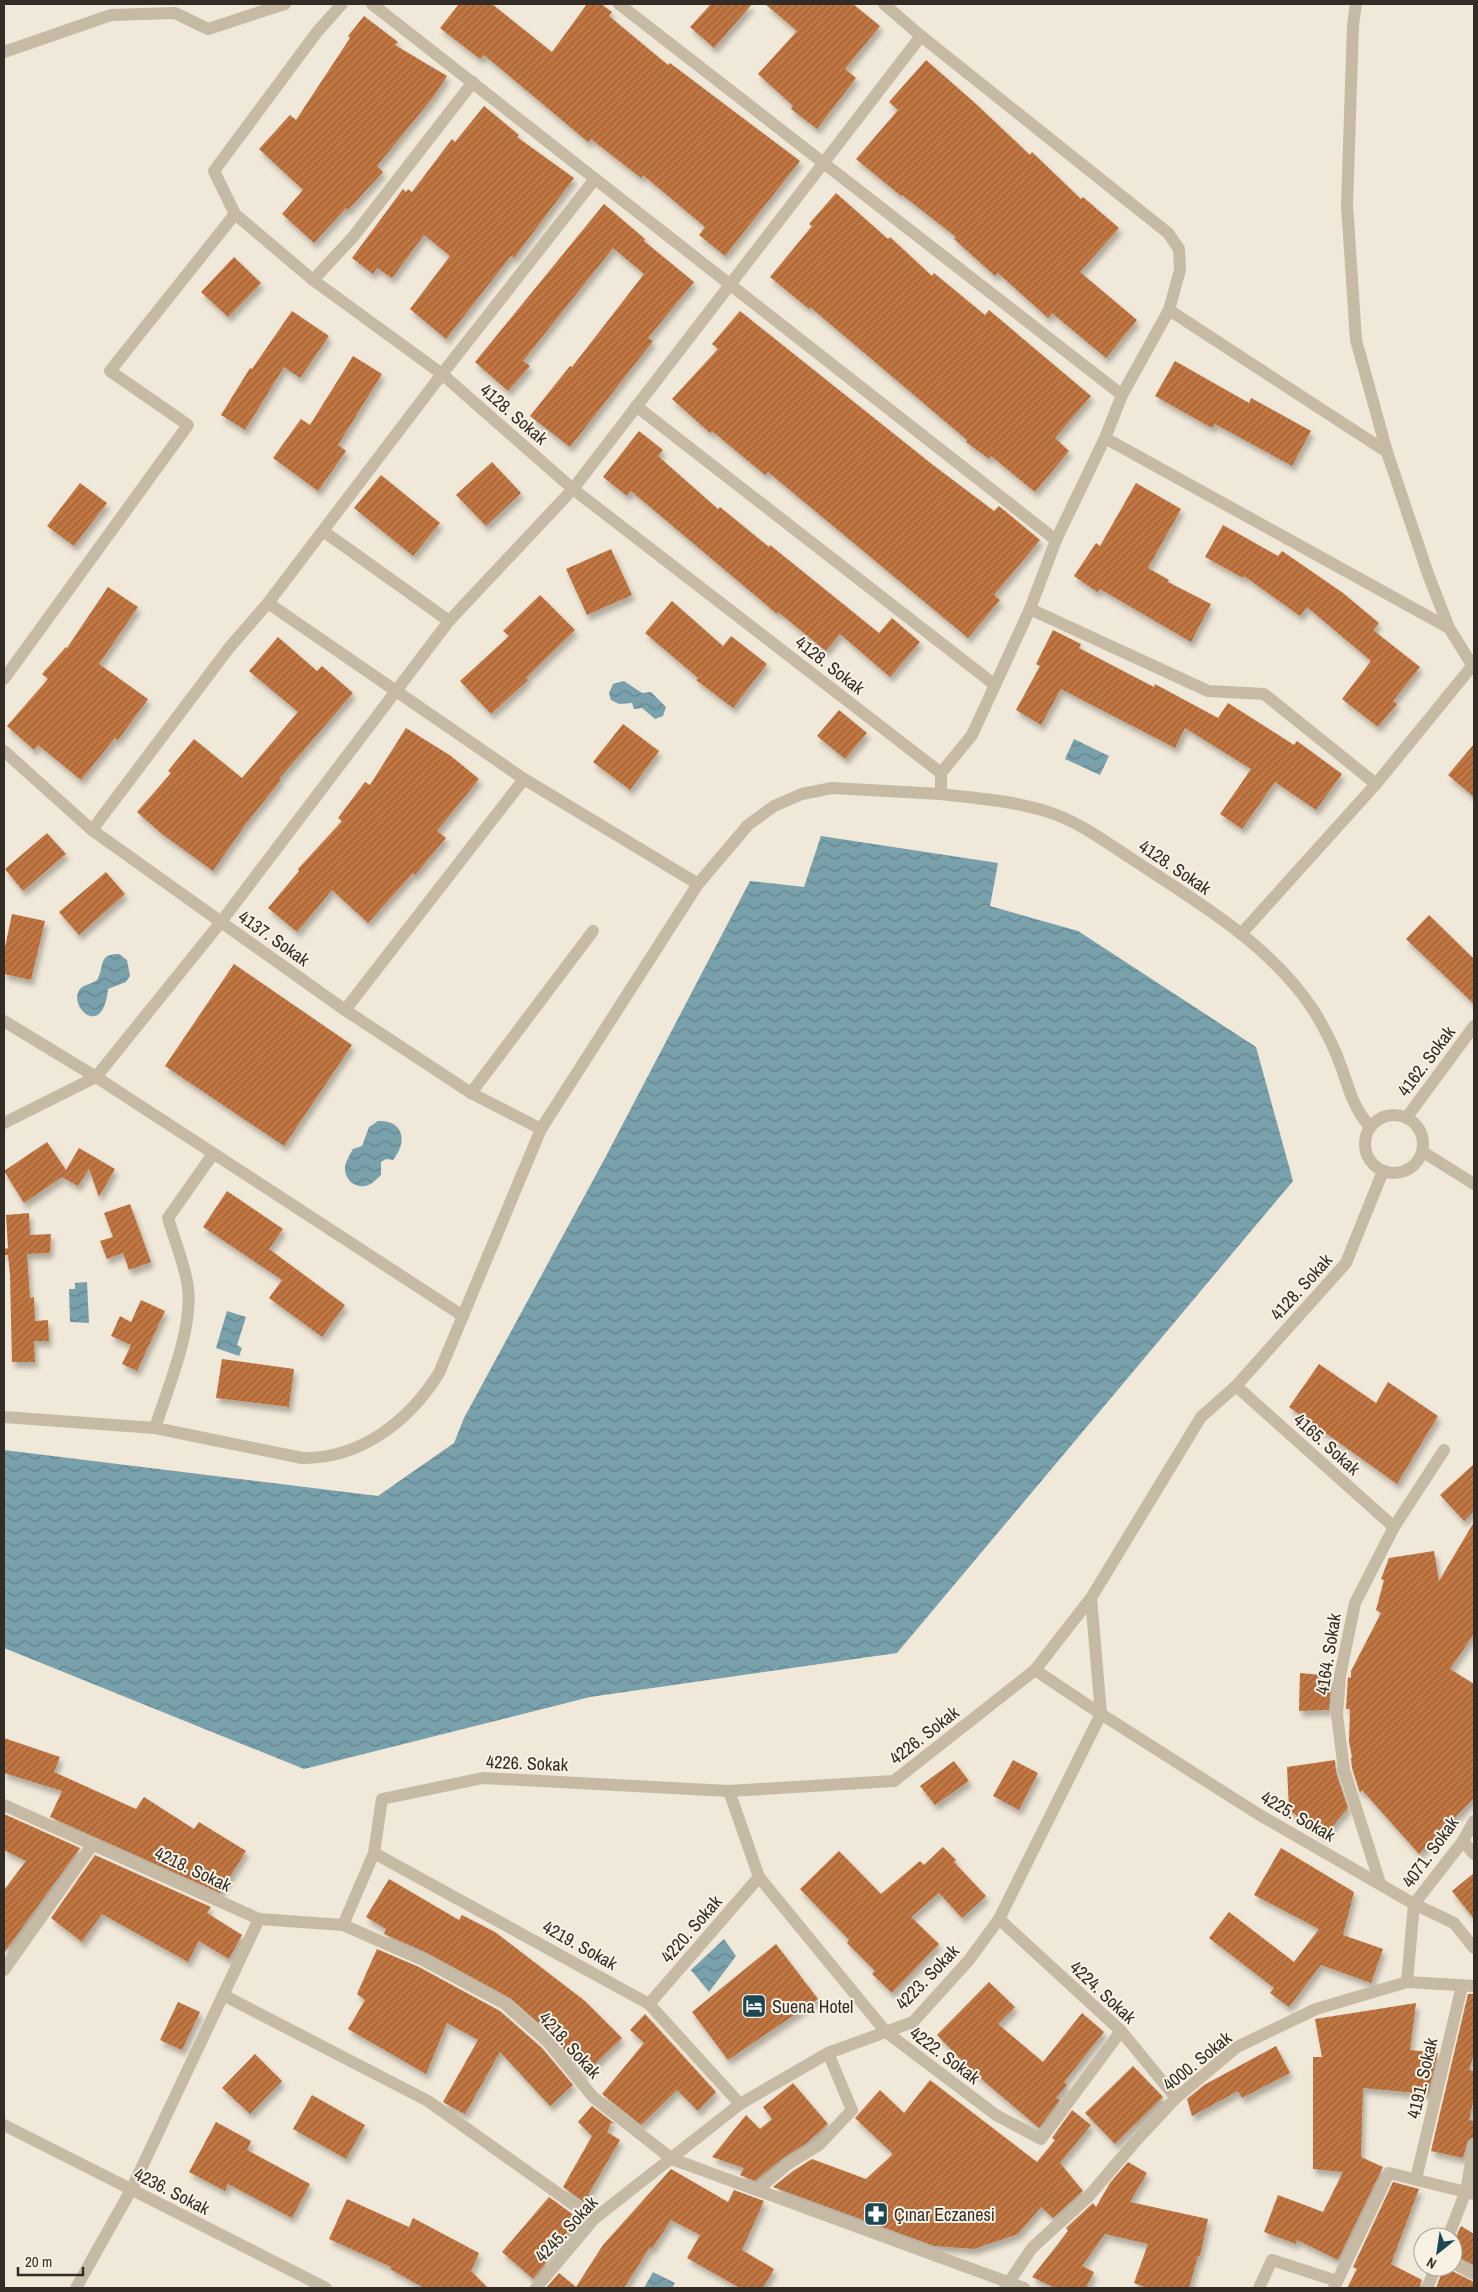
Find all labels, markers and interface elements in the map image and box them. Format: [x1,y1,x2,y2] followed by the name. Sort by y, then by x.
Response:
[475,378,554,451] street label: 4128. Sokak
[790,630,871,700] street label: 4128. Sokak
[1134,834,1217,901] street label: 4128. Sokak
[233,904,315,972] street label: 4137. Sokak
[1391,1020,1461,1101] street label: 4162. Sokak
[1264,1248,1338,1326] street label: 4128. Sokak
[1288,1407,1366,1481] street label: 4165. Sokak
[1309,1611,1347,1696] street label: 4164. Sokak
[884,1700,965,1770] street label: 4226. Sokak
[486,1749,569,1777] street label: 4226. Sokak
[1256,1785,1340,1848] street label: 4225. Sokak
[1396,1811,1465,1893] street label: 4071. Sokak
[151,1840,236,1898] street label: 4218. Sokak
[655,1889,728,1968] street label: 4220. Sokak
[538,1914,622,1976] street label: 4219. Sokak
[890,1938,965,2015] street label: 4223. Sokak
[1064,1955,1142,2030] street label: 4224. Sokak
[741,1993,767,2019] hotel icon: Suena Hotel
[772,1994,853,2019] place label: Suena Hotel
[533,2006,607,2084] street label: 4218. Sokak
[905,2020,986,2090] street label: 4222. Sokak
[1157,2025,1237,2097] street label: 4000. Sokak
[1401,2035,1444,2121] street label: 4191. Sokak
[130,2161,215,2221] street label: 4236. Sokak
[529,2190,604,2268] street label: 4245. Sokak
[863,2201,889,2227] pharmacy icon: Çınar Eczanesi
[894,2202,995,2227] place label: Çınar Eczanesi
[1413,2227,1463,2277] north arrow
[18,2244,82,2276] scale bar
[25,2251,52,2272] text: 20 m
[1423,2253,1440,2273] text: N

